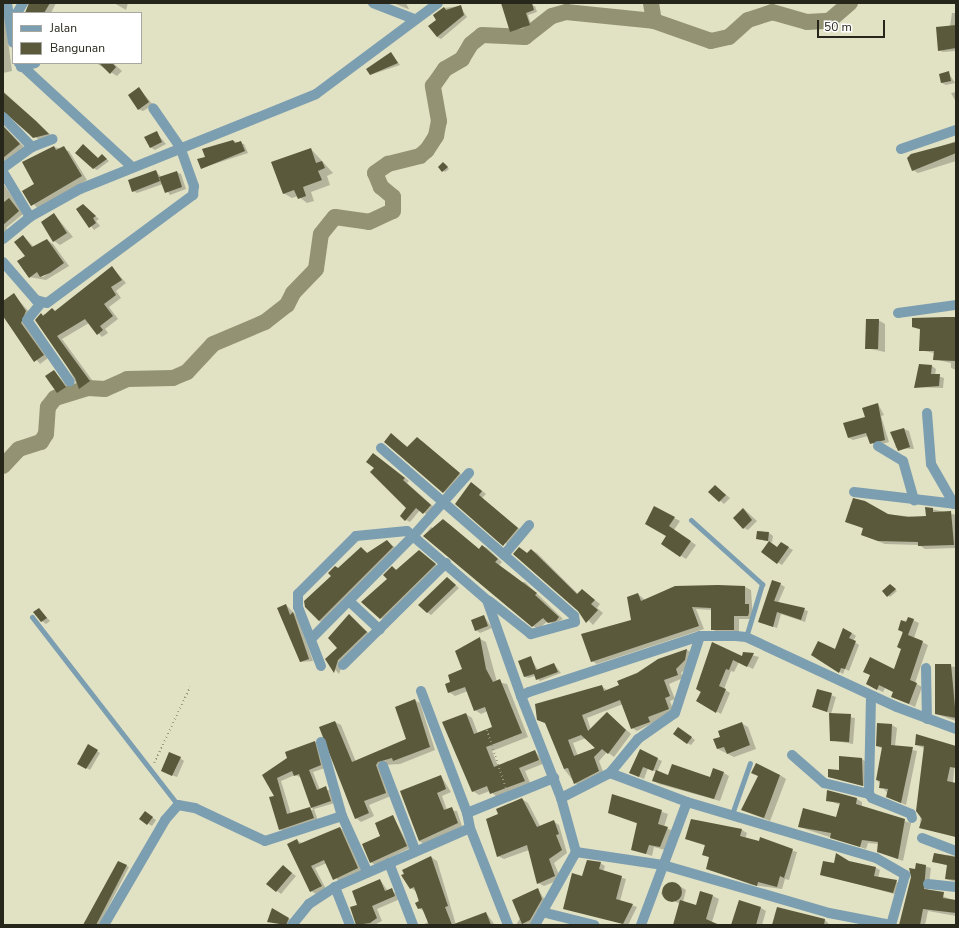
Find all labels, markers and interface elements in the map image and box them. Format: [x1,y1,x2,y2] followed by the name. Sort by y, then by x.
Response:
[12,12,142,64] legend
[819,12,887,38] scale bar
[824,19,852,35] text: 50 m
[50,20,77,36] text: Jalan
[50,40,105,56] text: Bangunan

